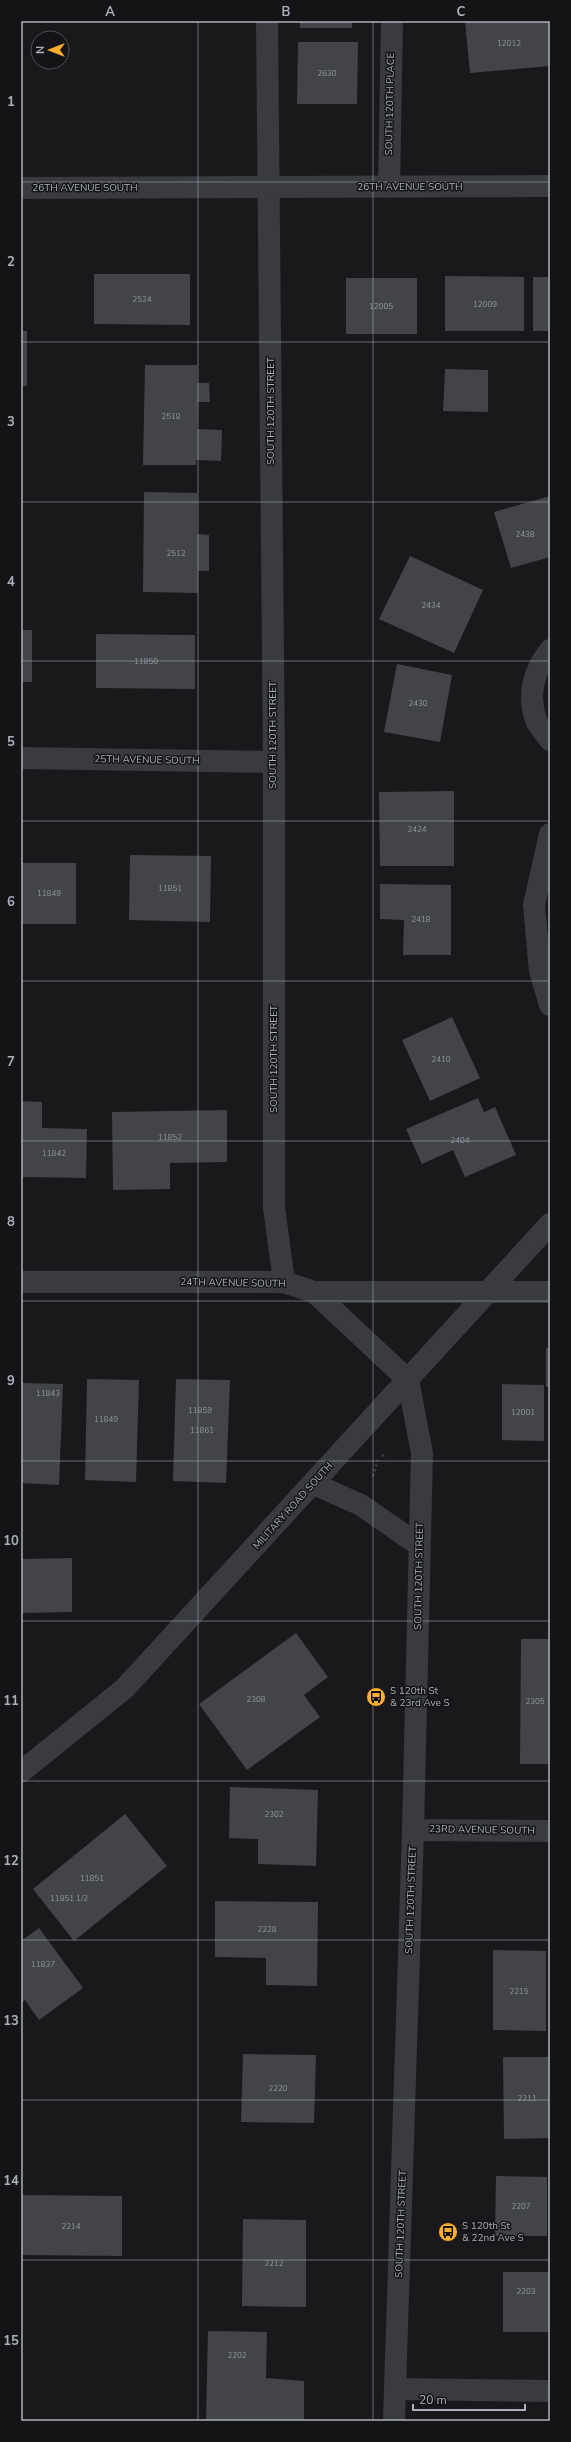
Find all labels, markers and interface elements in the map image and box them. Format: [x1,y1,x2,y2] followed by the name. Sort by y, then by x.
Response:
[105,3,115,21] text: A
[282,3,291,21] text: B
[457,3,466,21] text: C
[30,30,70,70] north arrow
[497,38,521,49] house number: 12012
[33,46,48,54] text: N
[382,52,398,156] street label: SOUTH 120TH PLACE
[317,68,337,79] house number: 2630
[7,93,15,111] text: 1
[357,180,463,194] street label: 26TH AVENUE SOUTH
[32,181,138,195] street label: 26TH AVENUE SOUTH
[7,253,15,271] text: 2
[132,294,152,305] house number: 2524
[473,299,497,310] house number: 12009
[369,301,393,312] house number: 12005
[264,357,278,465] street label: SOUTH 120TH STREET
[161,411,181,422] house number: 2518
[7,413,15,431] text: 3
[515,529,535,540] house number: 2438
[166,548,186,559] house number: 2512
[7,573,15,591] text: 4
[421,600,441,611] house number: 2434
[134,656,158,667] house number: 11850
[266,681,280,789] street label: SOUTH 120TH STREET
[408,698,428,709] house number: 2430
[7,733,15,751] text: 5
[94,752,200,768] street label: 25TH AVENUE SOUTH
[407,824,427,835] house number: 2424
[158,883,182,894] house number: 11851
[37,888,61,899] house number: 11849
[7,893,15,911] text: 6
[411,914,431,925] house number: 2418
[267,1005,281,1113] street label: SOUTH 120TH STREET
[7,1053,15,1071] text: 7
[431,1054,451,1065] house number: 2410
[158,1132,182,1143] house number: 11852
[450,1135,470,1146] house number: 2404
[42,1148,66,1159] house number: 11842
[7,1213,15,1231] text: 8
[180,1275,286,1291] street label: 24TH AVENUE SOUTH
[7,1372,15,1390] text: 9
[36,1388,60,1399] house number: 11843
[188,1405,212,1416] house number: 11859
[511,1407,535,1418] house number: 12001
[94,1414,118,1425] house number: 11849
[190,1425,214,1436] house number: 11861
[250,1459,336,1553] street label: MILITARY ROAD SOUTH
[411,1522,427,1630] street label: SOUTH 120TH STREET
[3,1532,19,1550] text: 10
[390,1684,450,1710] place label: S 120th St & 23rd Ave S
[365,1686,387,1708] bus stop icon: S 120th St & 23rd Ave S
[3,1692,19,1710] text: 11
[246,1694,266,1705] house number: 2308
[525,1696,545,1707] house number: 2305
[264,1809,284,1820] house number: 2302
[429,1822,535,1838] street label: 23RD AVENUE SOUTH
[402,1846,420,1954] street label: SOUTH 120TH STREET
[3,1852,19,1870] text: 12
[80,1873,104,1884] house number: 11851
[50,1893,88,1904] house number: 11851 1/2
[257,1924,277,1935] house number: 2228
[31,1959,55,1970] house number: 11837
[509,1986,529,1997] house number: 2215
[3,2012,19,2030] text: 13
[268,2083,288,2094] house number: 2220
[517,2093,537,2104] house number: 2211
[392,2170,410,2278] street label: SOUTH 120TH STREET
[3,2172,19,2190] text: 14
[511,2201,531,2212] house number: 2207
[462,2219,524,2245] place label: S 120th St & 22nd Ave S
[61,2221,81,2232] house number: 2214
[437,2221,459,2243] bus stop icon: S 120th St & 22nd Ave S
[264,2258,284,2269] house number: 2212
[516,2286,536,2297] house number: 2203
[3,2332,19,2350] text: 15
[227,2350,247,2361] house number: 2202
[413,2386,525,2412] scale bar
[419,2392,447,2408] text: 20 m

